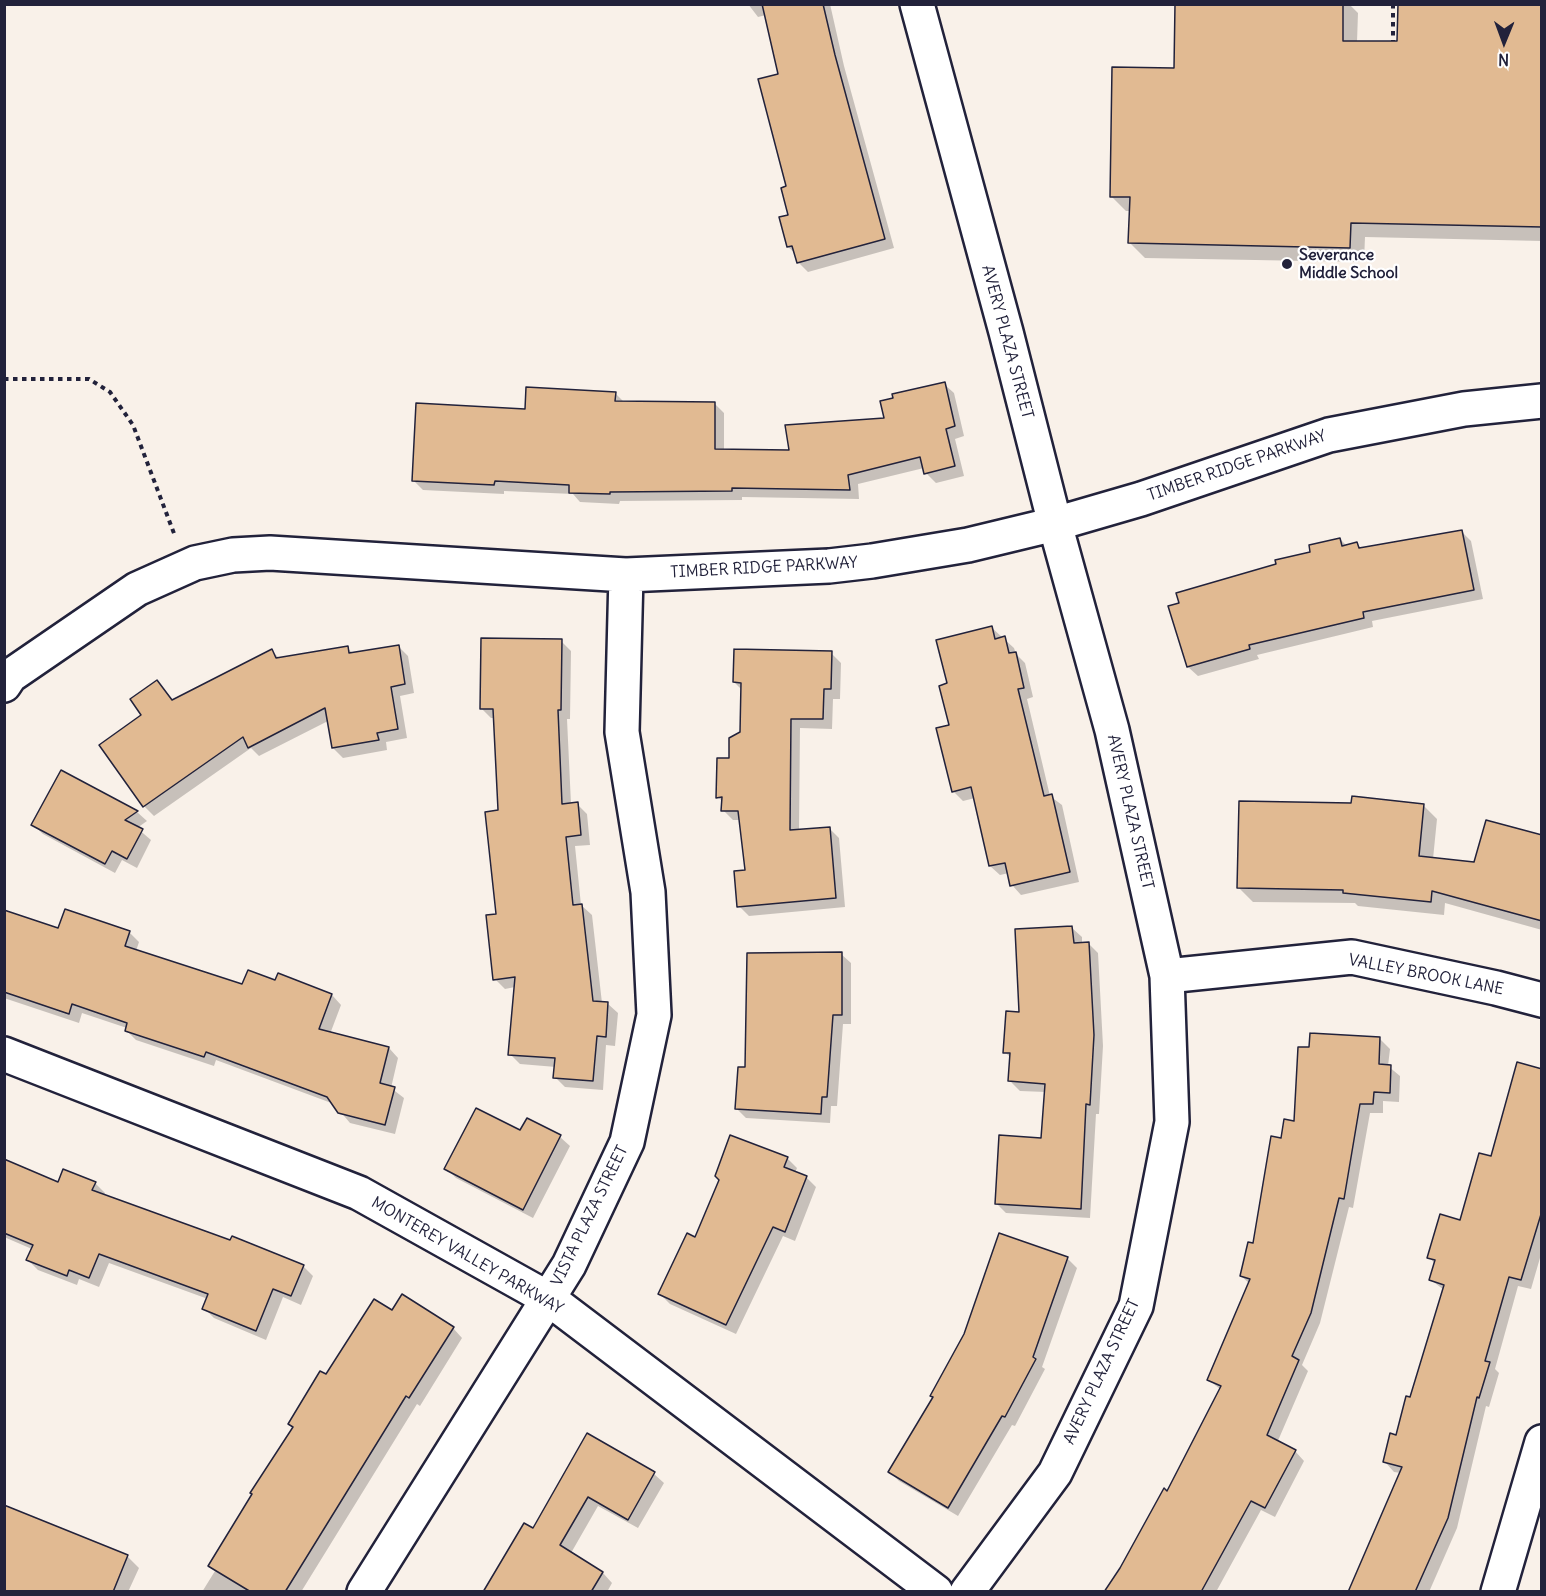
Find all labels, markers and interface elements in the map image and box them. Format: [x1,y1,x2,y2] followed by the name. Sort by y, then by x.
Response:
[1474,12,1534,72] north arrow
[1498,50,1509,70] text: N
[1299,245,1398,283] place label: Severance Middle School
[1280,257,1294,271] marker: Severance Middle School
[977,263,1037,421] street label: AVERY PLAZA STREET
[1145,426,1329,506] street label: TIMBER RIDGE PARKWAY
[670,554,858,582] street label: TIMBER RIDGE PARKWAY
[1103,733,1157,891] street label: AVERY PLAZA STREET
[1347,951,1505,999] street label: VALLEY BROOK LANE
[548,1143,632,1289] street label: VISTA PLAZA STREET
[368,1193,566,1319] street label: MONTEREY VALLEY PARKWAY
[1060,1296,1144,1448] street label: AVERY PLAZA STREET

